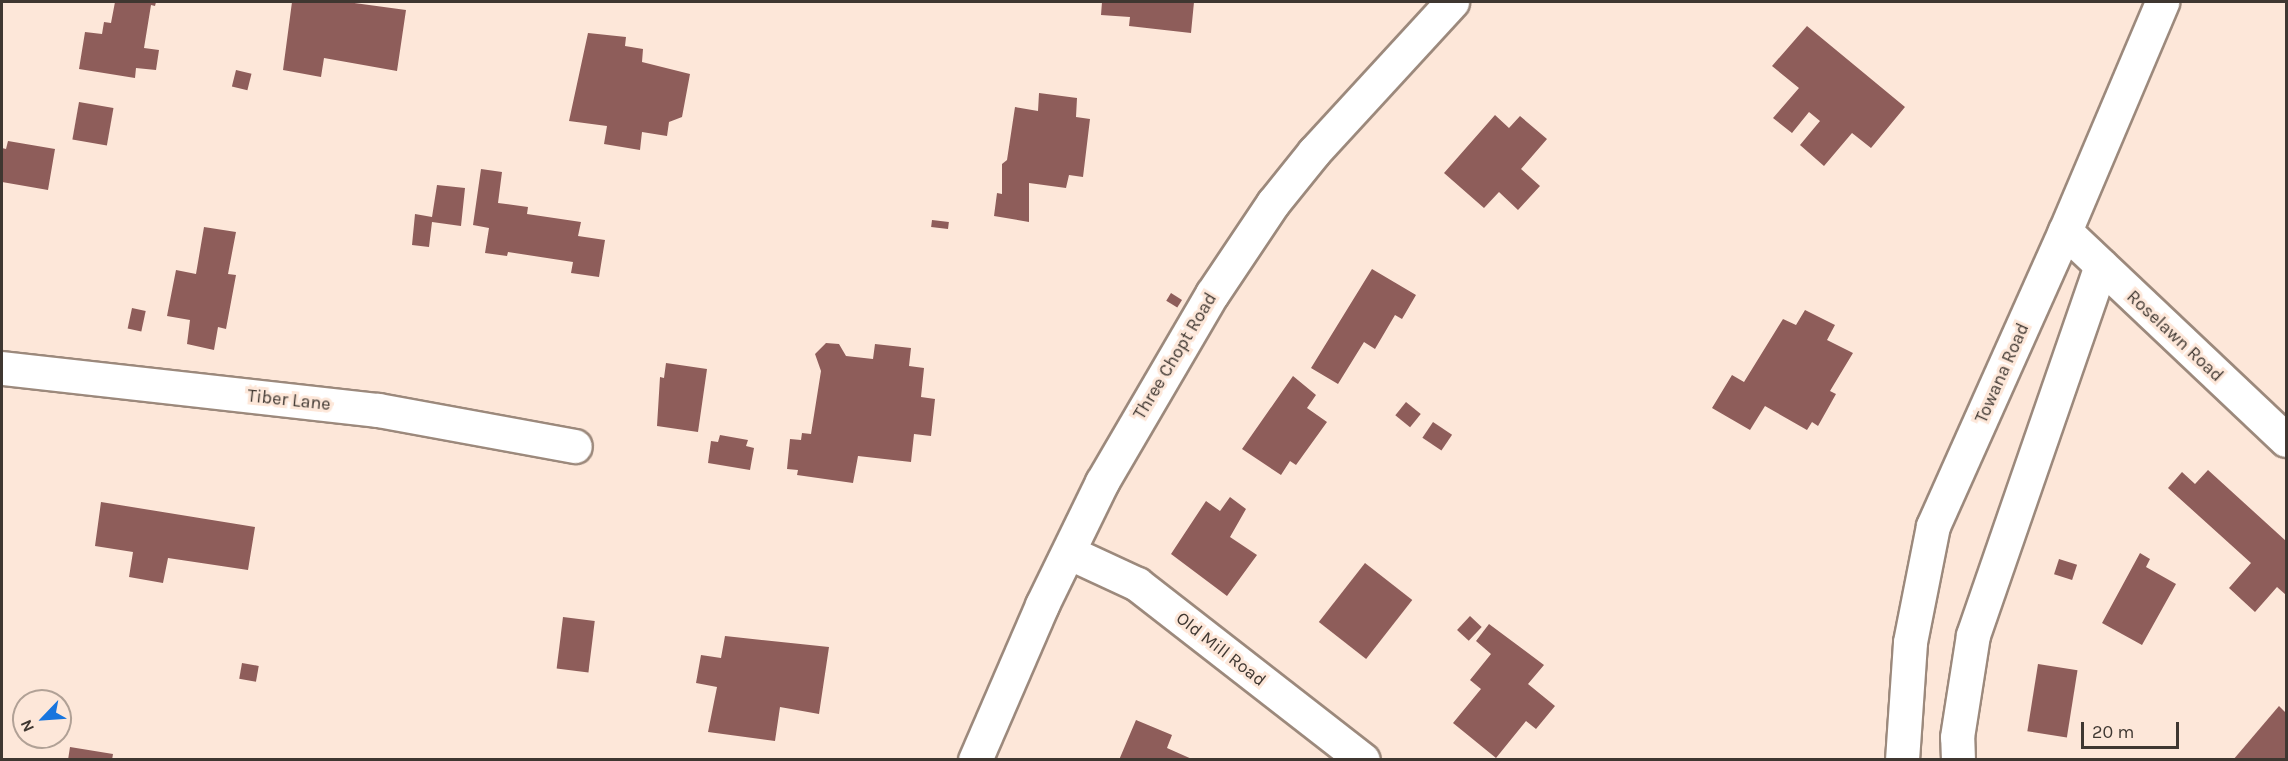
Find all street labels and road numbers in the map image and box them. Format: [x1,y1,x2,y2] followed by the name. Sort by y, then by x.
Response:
[2122,286,2228,386] street label: Roselawn Road
[1129,289,1221,423] street label: Three Chopt Road
[1970,320,2034,426] street label: Towana Road
[246,385,332,415] street label: Tiber Lane
[1172,607,1270,691] street label: Old Mill Road

